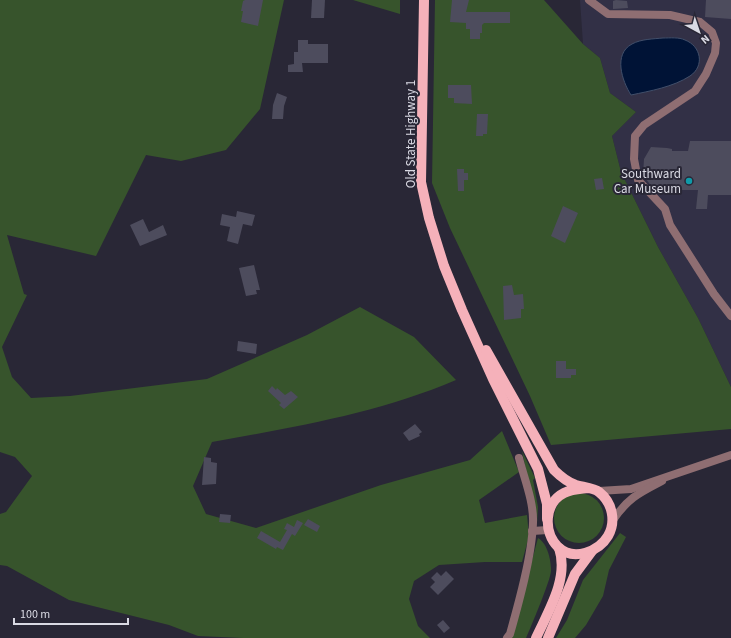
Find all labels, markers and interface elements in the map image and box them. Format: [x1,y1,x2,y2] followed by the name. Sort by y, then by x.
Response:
[679,12,719,52] north arrow
[697,31,713,47] text: N
[402,80,420,188] street label: Old State Highway 1
[614,165,681,198] place label: Southward Car Museum
[684,176,694,186] marker: Southward Car Museum
[14,600,128,626] scale bar
[20,606,50,623] text: 100 m

